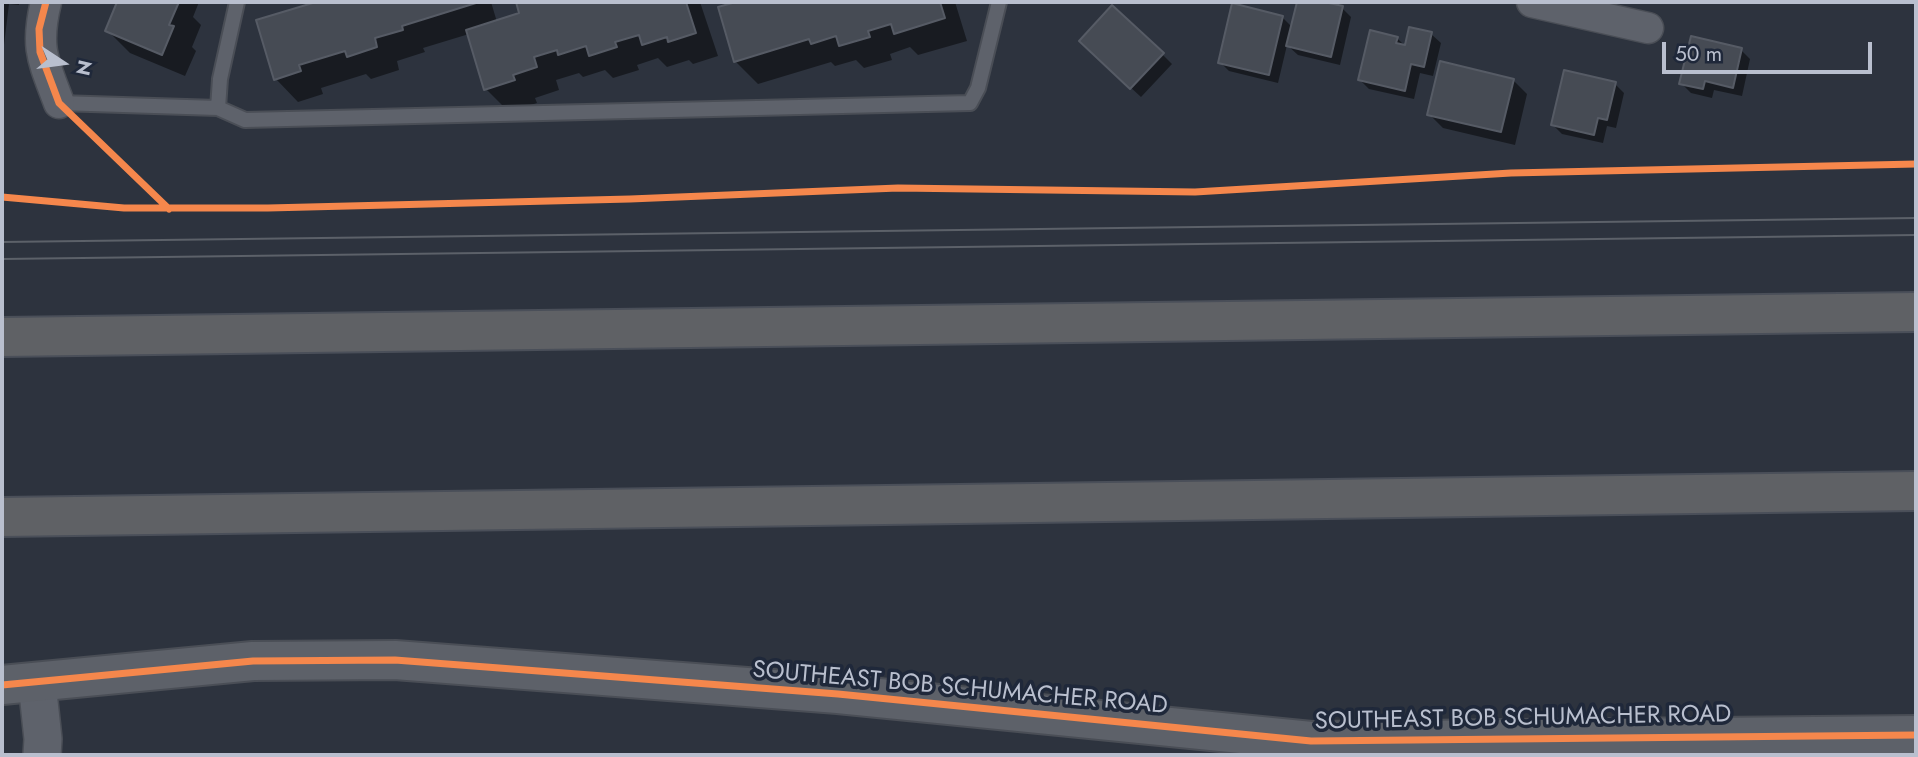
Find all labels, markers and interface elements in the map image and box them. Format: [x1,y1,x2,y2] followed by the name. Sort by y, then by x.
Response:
[28,28,98,98] north arrow
[1666,28,1876,72] scale bar
[1675,39,1722,69] text: 50 m
[69,57,99,78] text: N
[751,657,1169,721] street label: SOUTHEAST BOB SCHUMACHER ROAD
[1314,701,1732,737] street label: SOUTHEAST BOB SCHUMACHER ROAD

